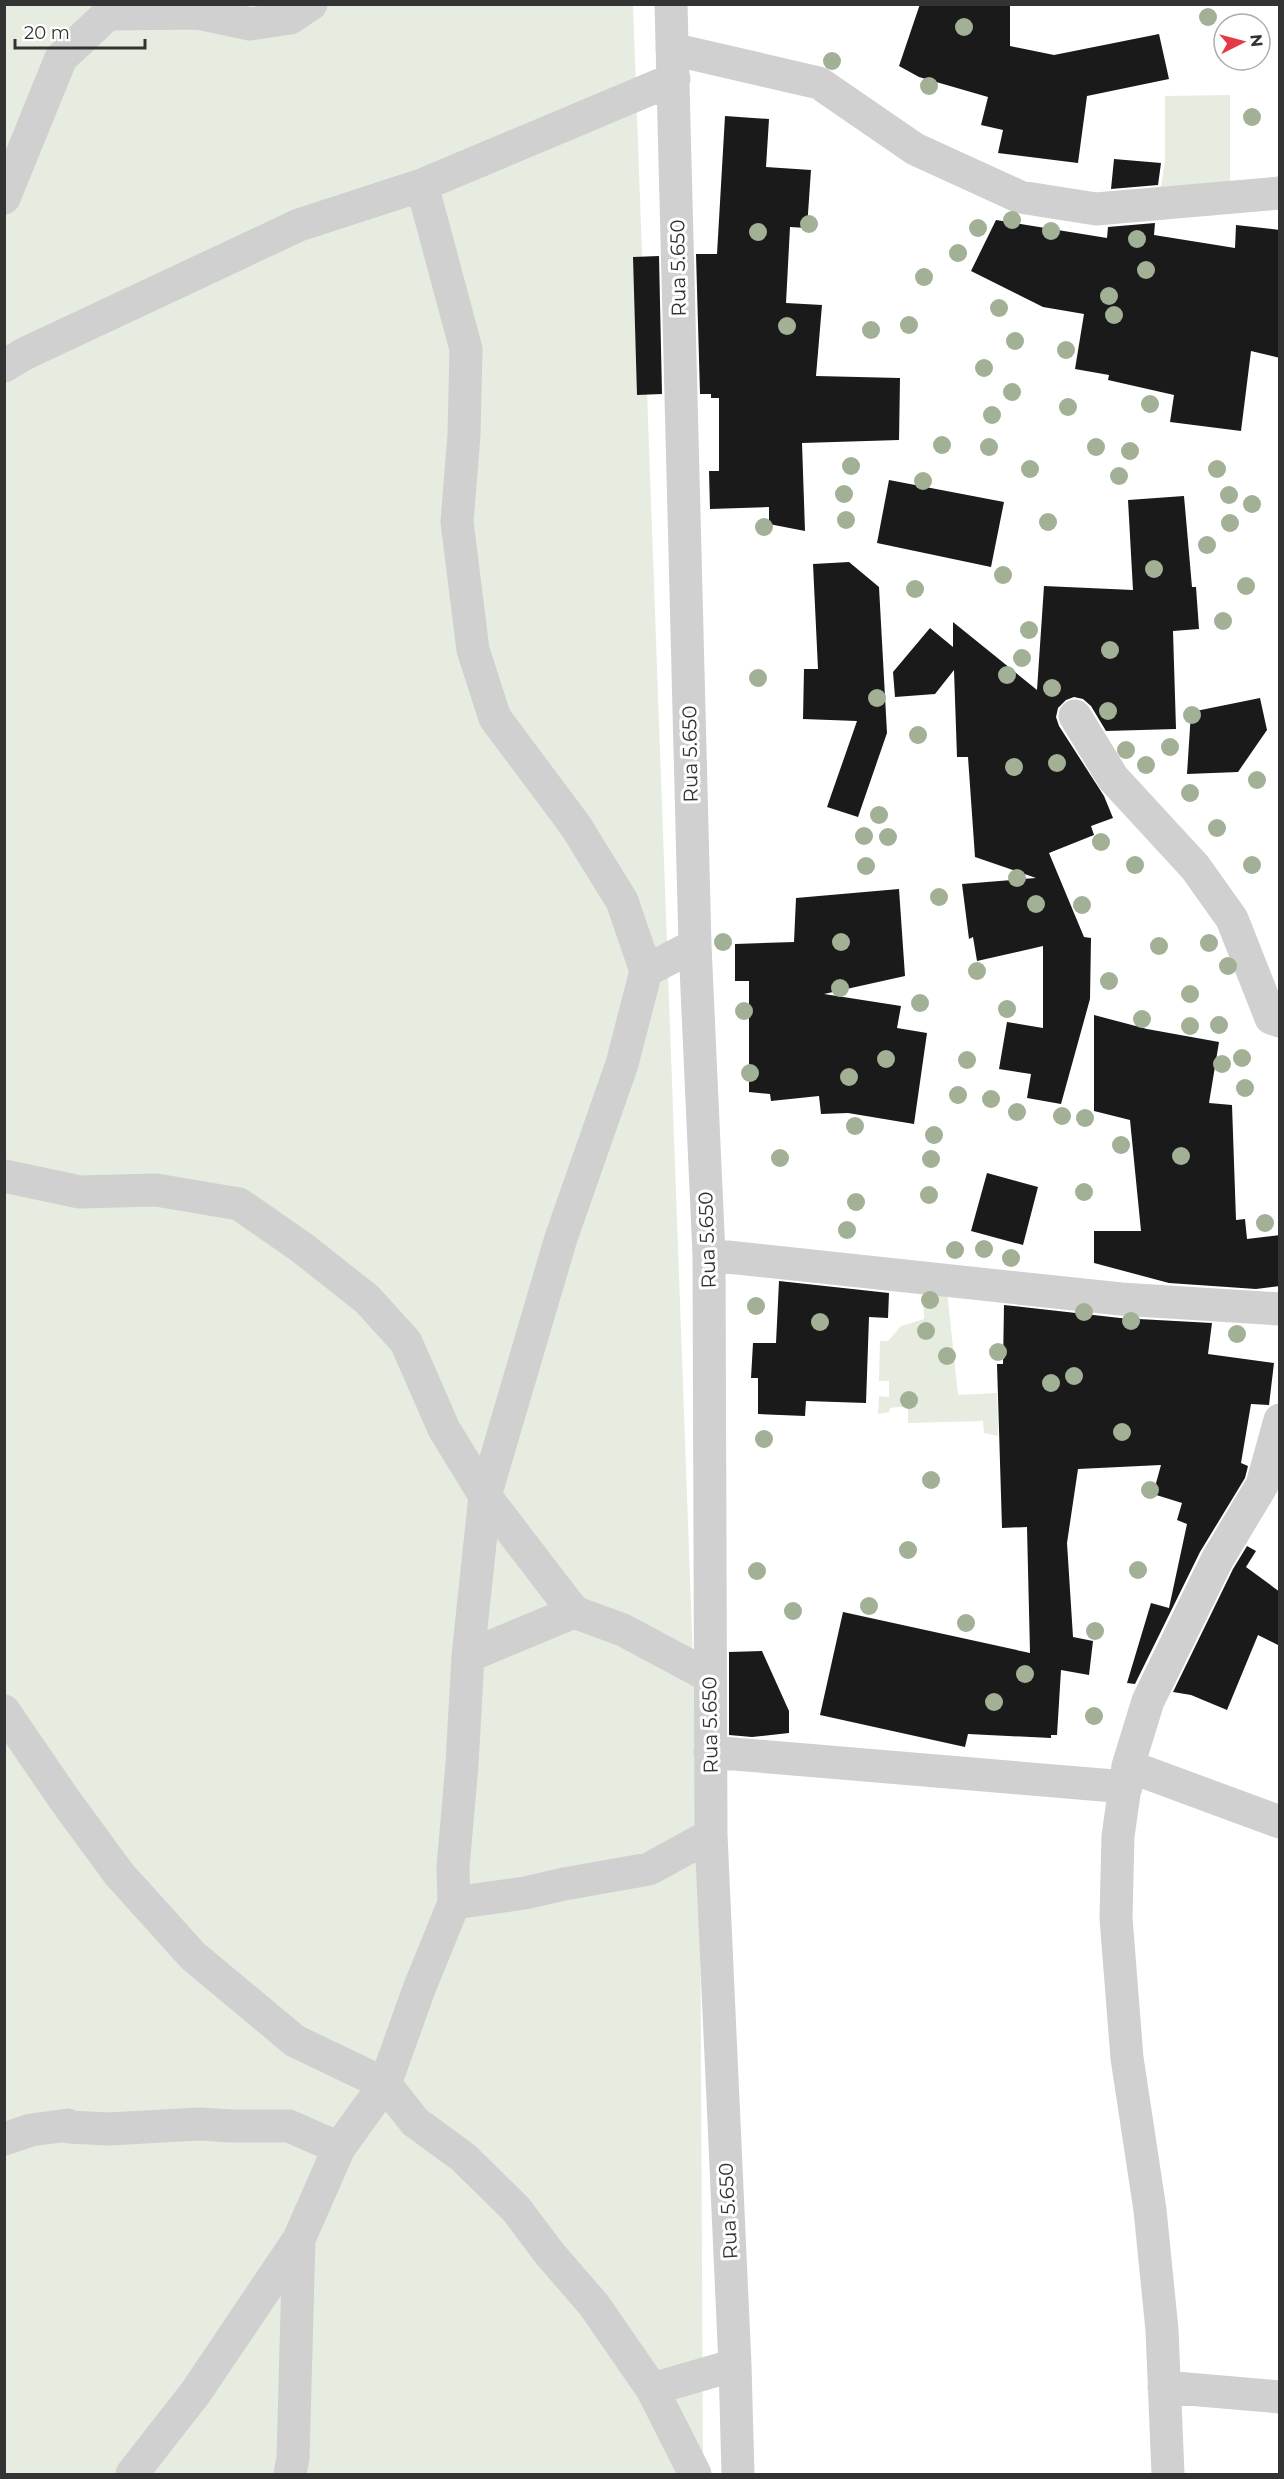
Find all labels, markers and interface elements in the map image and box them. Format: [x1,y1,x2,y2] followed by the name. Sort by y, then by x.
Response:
[15,12,146,50] scale bar
[1212,12,1272,72] north arrow
[24,22,70,44] text: 20 m
[1246,33,1267,48] text: N
[665,219,691,317] street label: Rua 5.650
[677,705,703,803] street label: Rua 5.650
[693,1191,721,1289] street label: Rua 5.650
[697,1676,723,1774] street label: Rua 5.650
[713,2162,743,2260] street label: Rua 5.650

